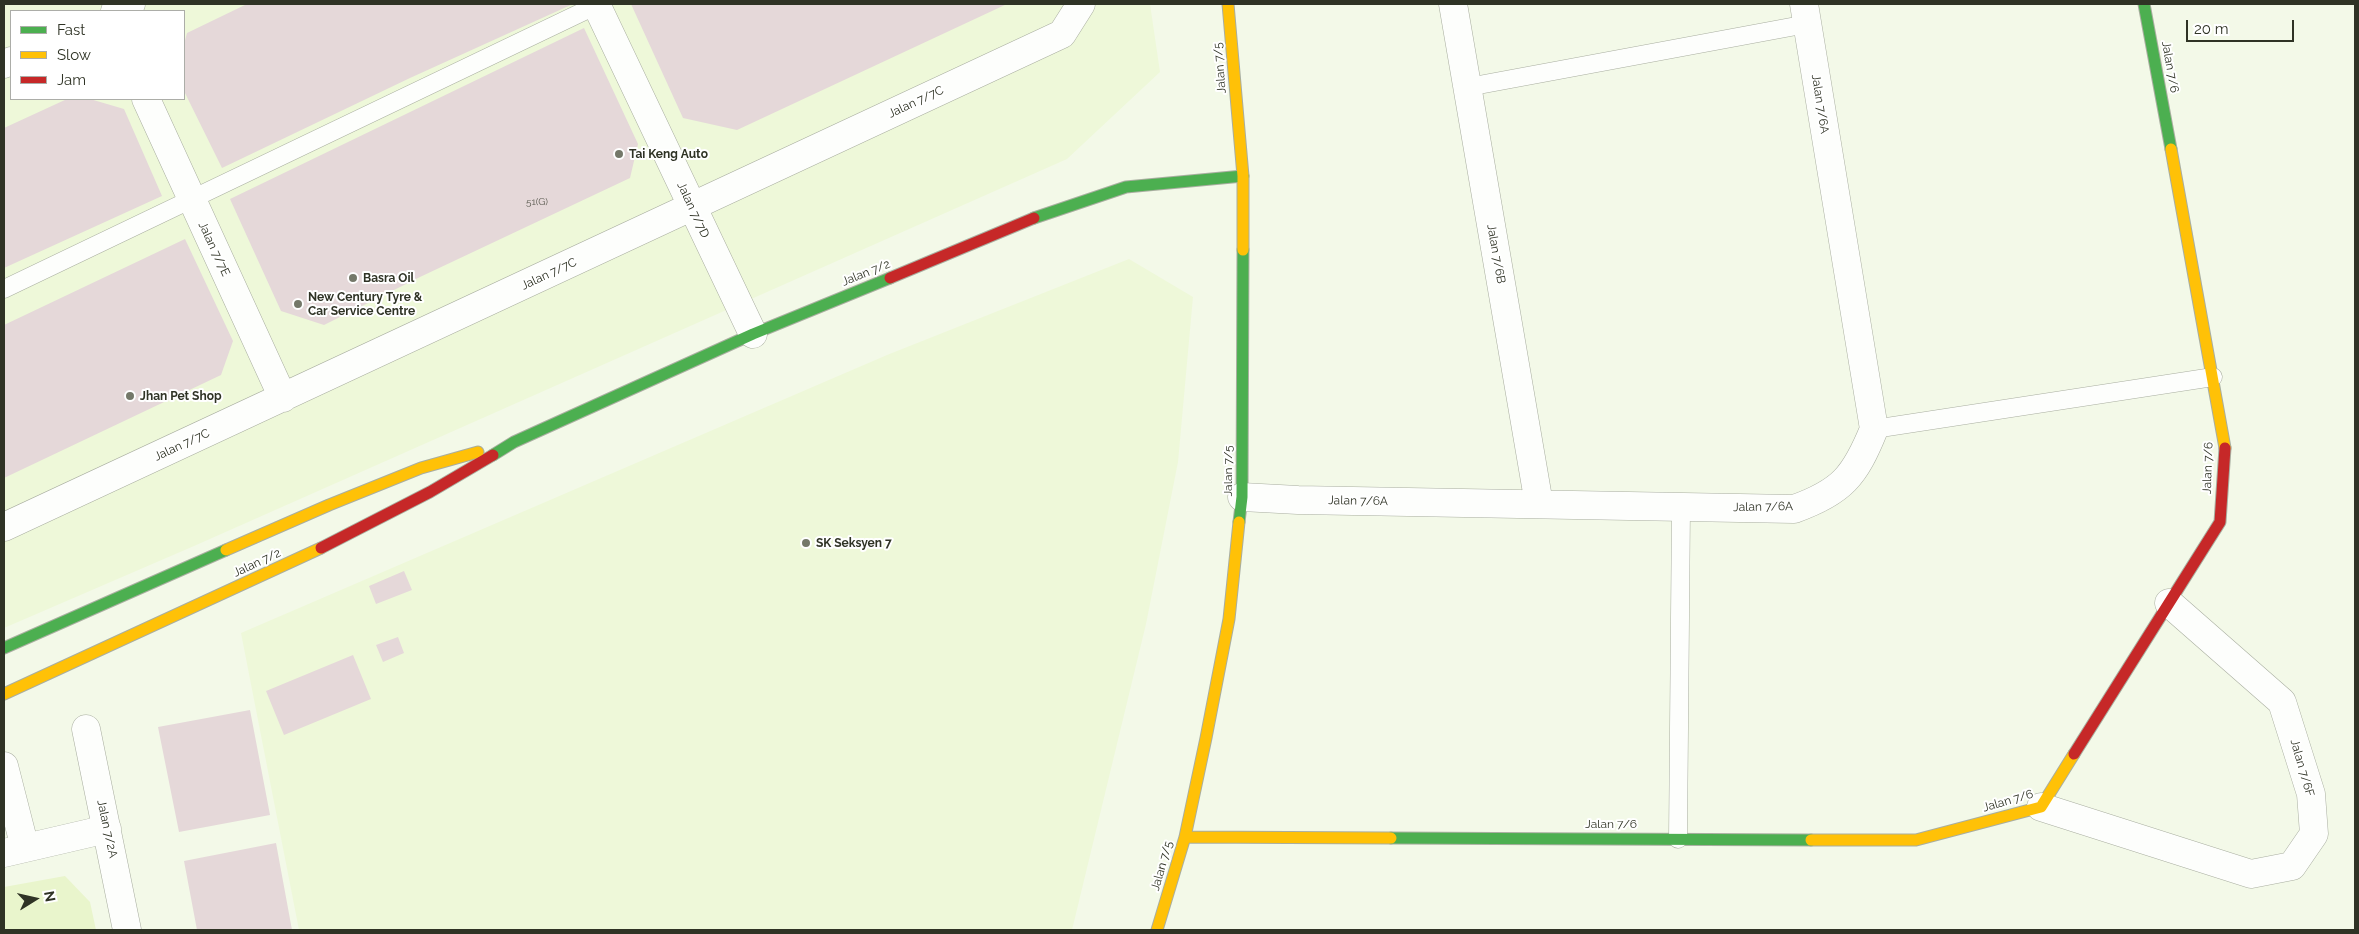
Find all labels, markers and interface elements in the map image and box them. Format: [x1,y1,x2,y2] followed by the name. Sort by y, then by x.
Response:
[10,10,185,100] legend
[2189,10,2296,42] scale bar
[2194,20,2229,38] text: 20 m
[57,21,85,39] text: Fast
[2158,40,2182,94] street label: Jalan 7/6
[1211,42,1229,94] street label: Jalan 7/5
[57,46,91,64] text: Slow
[57,71,86,89] text: Jam
[1808,73,1832,135] street label: Jalan 7/6A
[886,83,946,121] street label: Jalan 7/7C
[629,147,708,161] place label: Tai Keng Auto
[613,148,625,160] marker: Tai Keng Auto
[674,180,712,240] street label: Jalan 7/7D
[526,196,548,208] house number: 51(G)
[195,219,233,279] street label: Jalan 7/7E
[1484,223,1508,285] street label: Jalan 7/6B
[519,255,579,293] street label: Jalan 7/7C
[840,257,892,289] street label: Jalan 7/2
[363,271,414,285] place label: Basra Oil
[347,272,359,284] marker: Basra Oil
[308,290,422,318] place label: New Century Tyre & Car Service Centre
[292,298,304,310] marker: New Century Tyre & Car Service Centre
[140,389,222,403] place label: Jhan Pet Shop
[124,390,136,402] marker: Jhan Pet Shop
[152,426,212,464] street label: Jalan 7/7C
[2200,442,2216,494] street label: Jalan 7/6
[1221,445,1235,497] street label: Jalan 7/5
[1328,493,1388,509] street label: Jalan 7/6A
[1733,499,1793,515] street label: Jalan 7/6A
[816,536,892,550] place label: SK Seksyen 7
[800,537,812,549] marker: SK Seksyen 7
[231,546,283,580] street label: Jalan 7/2
[2287,738,2317,798] street label: Jalan 7/6F
[1981,787,2035,815] street label: Jalan 7/6
[94,799,120,859] street label: Jalan 7/2A
[1585,817,1637,831] street label: Jalan 7/6
[1148,839,1176,893] street label: Jalan 7/5
[10,874,60,924] north arrow
[41,890,59,903] text: N

